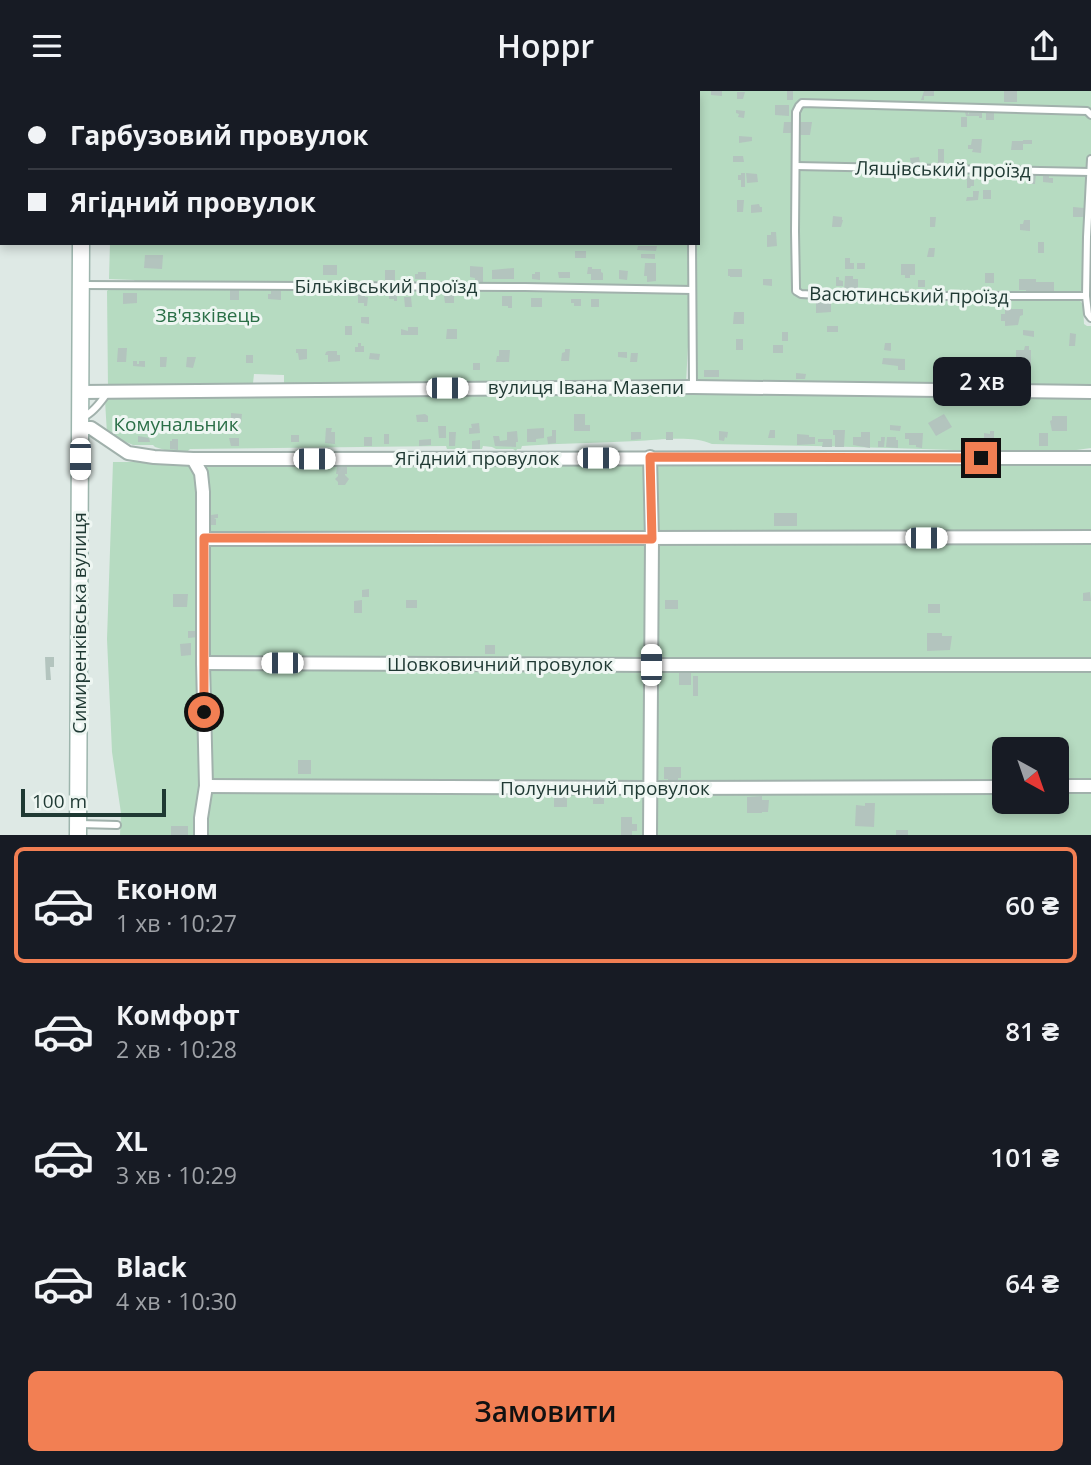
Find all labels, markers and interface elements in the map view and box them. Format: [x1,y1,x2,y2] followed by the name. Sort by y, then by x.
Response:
[497,24,594,67] text: Hoppr
[28,27,66,65] icon: menu
[1025,27,1063,65] icon: share
[70,117,368,153] text: Гарбузовий провулок
[855,154,1031,184] street label: Лящівський проїзд
[70,184,316,220] text: Ягідний провулок
[295,273,478,299] street label: Більківський проїзд
[809,280,1009,310] street label: Васютинський проїзд
[155,302,261,328] park label: Зв'язківець
[932,357,1030,405] callout: 2 хв
[959,365,1005,397] text: 2 хв
[488,374,684,400] street label: вулиця Івана Мазепи
[427,378,469,399] car
[113,411,239,437] park label: Комунальник
[70,438,91,480] car
[965,442,997,474] route end
[395,445,559,471] street label: Ягідний провулок
[578,448,620,469] car
[294,449,336,470] car
[66,512,92,734] street label: Симиренківська вулиця
[906,528,948,549] car
[641,644,662,686] car
[387,651,613,677] street label: Шовковичний провулок
[262,653,304,674] car
[188,696,220,728] route start
[992,737,1069,814] north arrow
[992,737,1069,814] map controls
[500,775,710,801] street label: Полуничний провулок
[21,786,166,818] scale bar
[32,788,87,814] text: 100 m
[116,871,218,907] text: Економ
[32,874,95,937] icon: car
[1005,887,1059,923] text: 60 ₴
[116,907,237,939] text: 1 хв · 10:27
[116,997,240,1033] text: Комфорт
[32,1000,95,1063] icon: car
[1005,1013,1059,1049] text: 81 ₴
[116,1033,237,1065] text: 2 хв · 10:28
[116,1123,148,1159] text: XL
[32,1126,95,1189] icon: car
[990,1139,1059,1175] text: 101 ₴
[116,1159,237,1191] text: 3 хв · 10:29
[116,1249,187,1285] text: Black
[32,1252,95,1315] icon: car
[1005,1265,1059,1301] text: 64 ₴
[116,1285,237,1317] text: 4 хв · 10:30
[28,1371,1063,1451] button: Замовити

